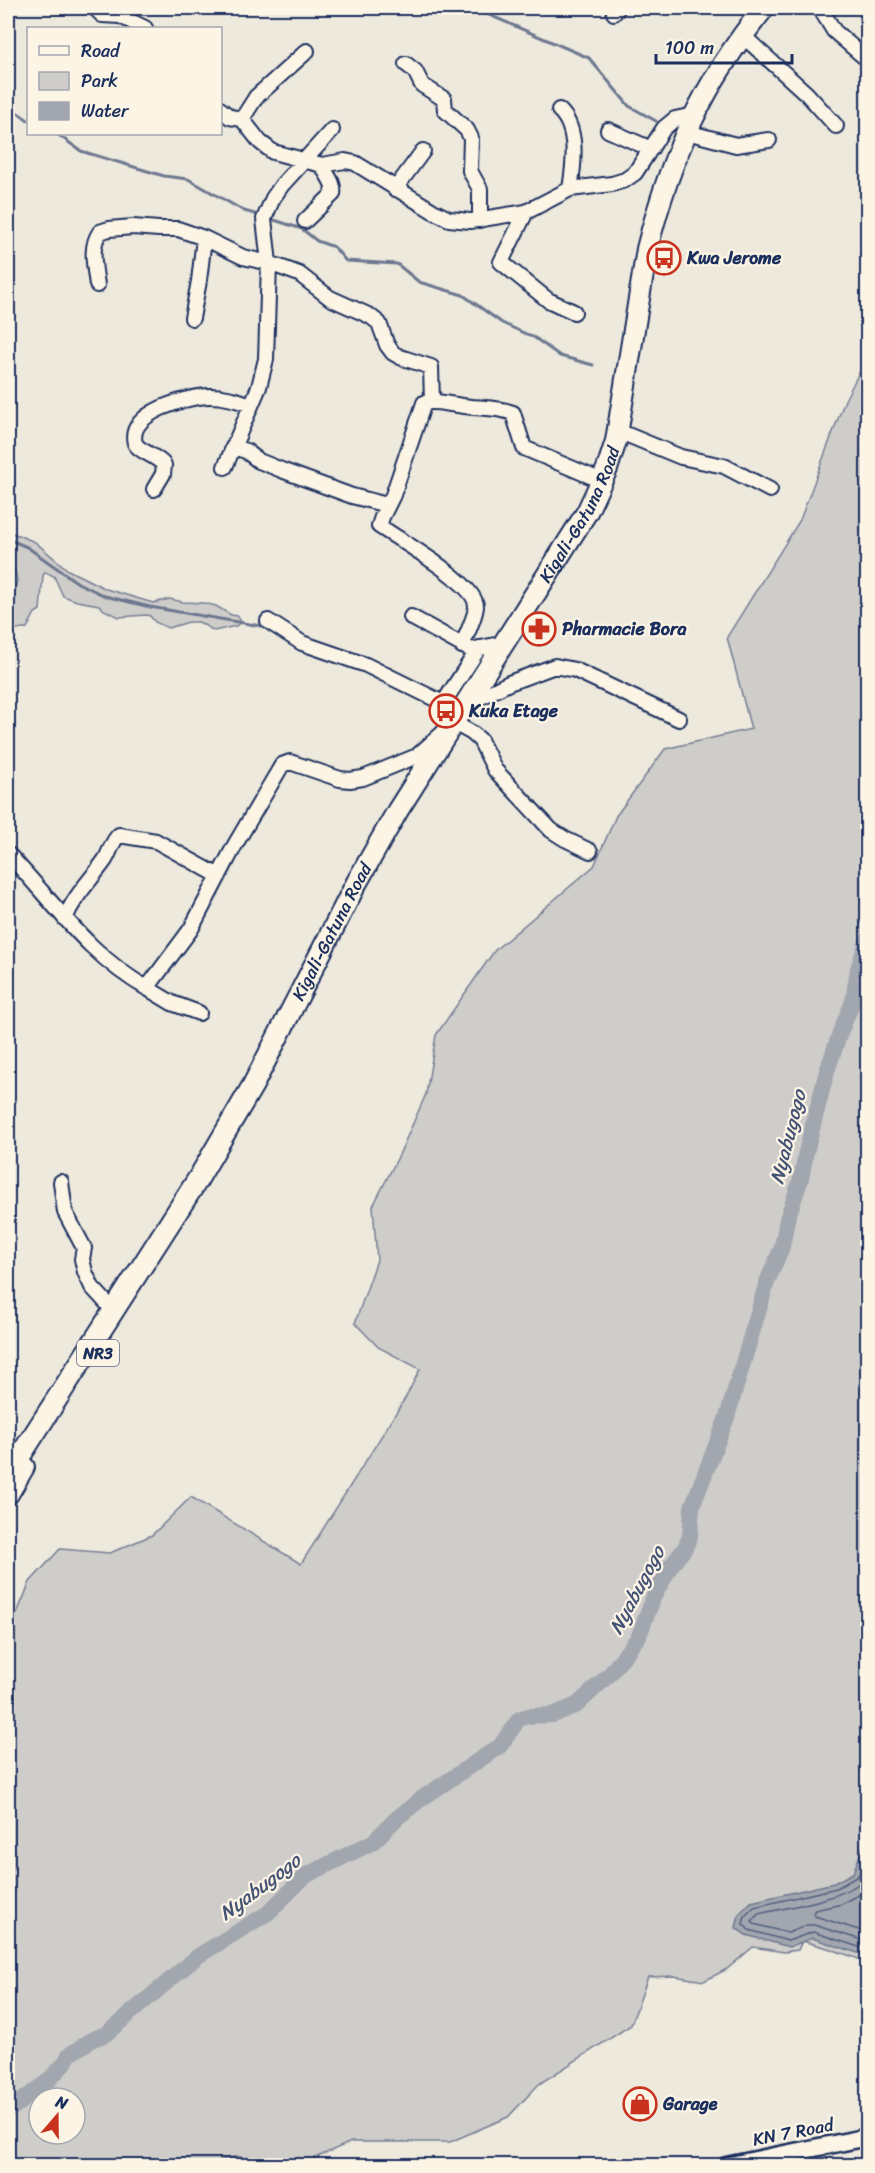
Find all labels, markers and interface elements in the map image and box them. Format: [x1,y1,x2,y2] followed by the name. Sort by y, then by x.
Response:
[27,27,222,135] legend
[656,27,792,65] scale bar
[665,32,714,64] text: 100 m
[81,35,121,67] text: Road
[81,65,118,97] text: Park
[81,95,130,127] text: Water
[646,240,682,276] bus stop icon: Kwa Jerome
[686,242,782,274] place label: Kwa Jerome
[530,441,630,589] street label: Kigali-Gatuna Road
[521,611,557,647] pharmacy icon: Pharmacie Bora
[562,613,687,645] place label: Pharmacie Bora
[428,693,464,729] bus stop icon: Kuka Etage
[468,695,559,727] place label: Kuka Etage
[283,855,382,1006] street label: Kigali-Gatuna Road
[759,1084,817,1188] water label: Nyabugogo
[77,1340,119,1366] road number: NR3
[599,1538,676,1641] water label: Nyabugogo
[211,1843,310,1930] water label: Nyabugogo
[27,2086,87,2146] north arrow
[622,2086,658,2122] shop icon: Garage
[51,2087,73,2118] text: N
[662,2088,718,2120] place label: Garage
[750,2108,838,2155] street label: KN 7 Road

